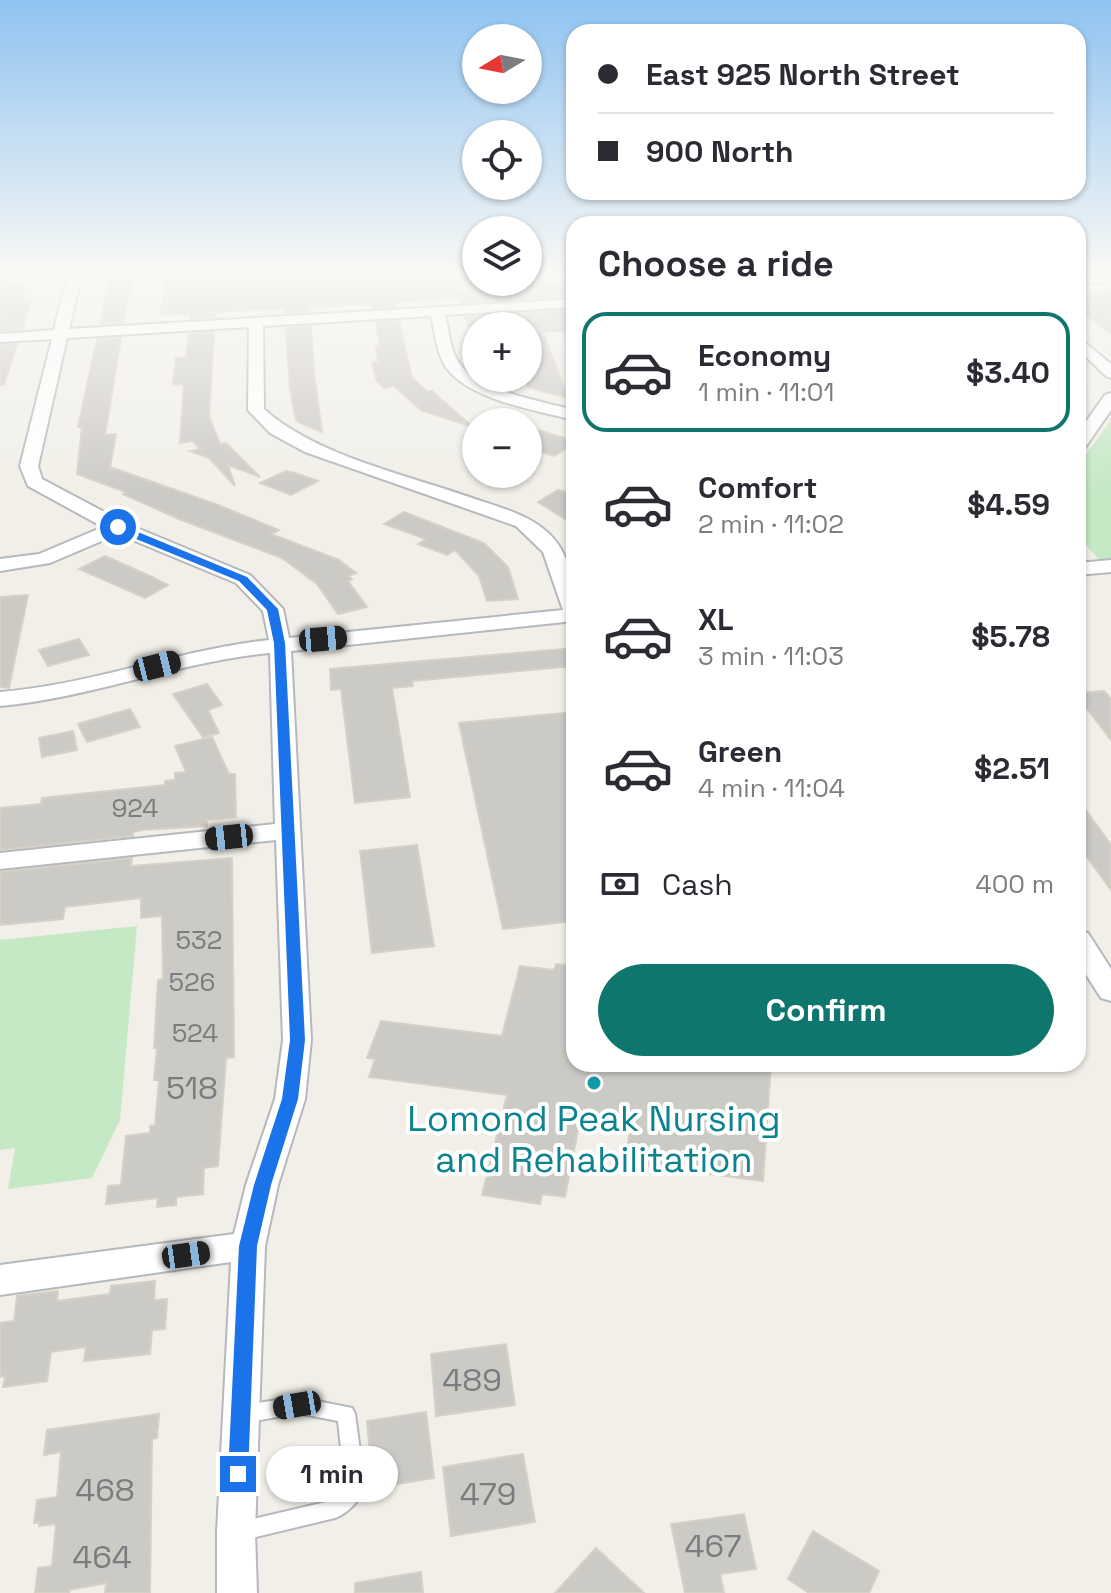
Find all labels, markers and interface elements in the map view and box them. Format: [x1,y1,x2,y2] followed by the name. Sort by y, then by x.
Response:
[462,24,542,104] north arrow
[462,24,542,488] map controls
[646,55,960,94] text: East 925 North Street
[462,120,542,200] button: locate
[646,132,794,171] text: 900 North
[462,216,542,296] button: layers
[598,241,834,287] text: Choose a ride
[462,312,542,392] button: +
[602,336,674,408] icon: car
[698,336,831,375] text: Economy
[966,353,1050,392] text: $3.40
[698,375,834,409] text: 1 min · 11:01
[462,408,542,488] button: −
[602,468,674,540] icon: car
[698,468,817,507] text: Comfort
[967,485,1050,524] text: $4.59
[698,507,844,541] text: 2 min · 11:02
[100,509,136,545] route start
[602,600,674,672] icon: car
[698,600,734,639] text: XL
[971,617,1050,656] text: $5.78
[298,625,348,653] car
[698,639,844,673] text: 3 min · 11:03
[131,649,183,683] car
[602,732,674,804] icon: car
[698,732,782,771] text: Green
[974,749,1050,788] text: $2.51
[698,771,845,805] text: 4 min · 11:04
[111,791,159,825] house number: 924
[204,823,254,851] car
[598,862,642,906] icon: cash
[662,865,733,904] text: Cash
[975,867,1054,901] text: 400 m
[176,923,222,957] house number: 532
[598,964,1054,1056] button: Confirm
[169,965,215,999] house number: 526
[172,1016,218,1050] house number: 524
[166,1068,218,1108] house number: 518
[585,1074,603,1092] marker: Lomond Peak Nursing and Rehabilitation
[407,1096,781,1183] place label: Lomond Peak Nursing and Rehabilitation
[161,1240,211,1270] car
[442,1360,502,1400] house number: 489
[271,1389,323,1421] car
[266,1446,398,1502] callout: 1 min
[220,1456,256,1492] route end
[300,1457,364,1491] text: 1 min
[75,1470,135,1510] house number: 468
[460,1474,516,1514] house number: 479
[684,1526,742,1566] house number: 467
[72,1537,132,1577] house number: 464

